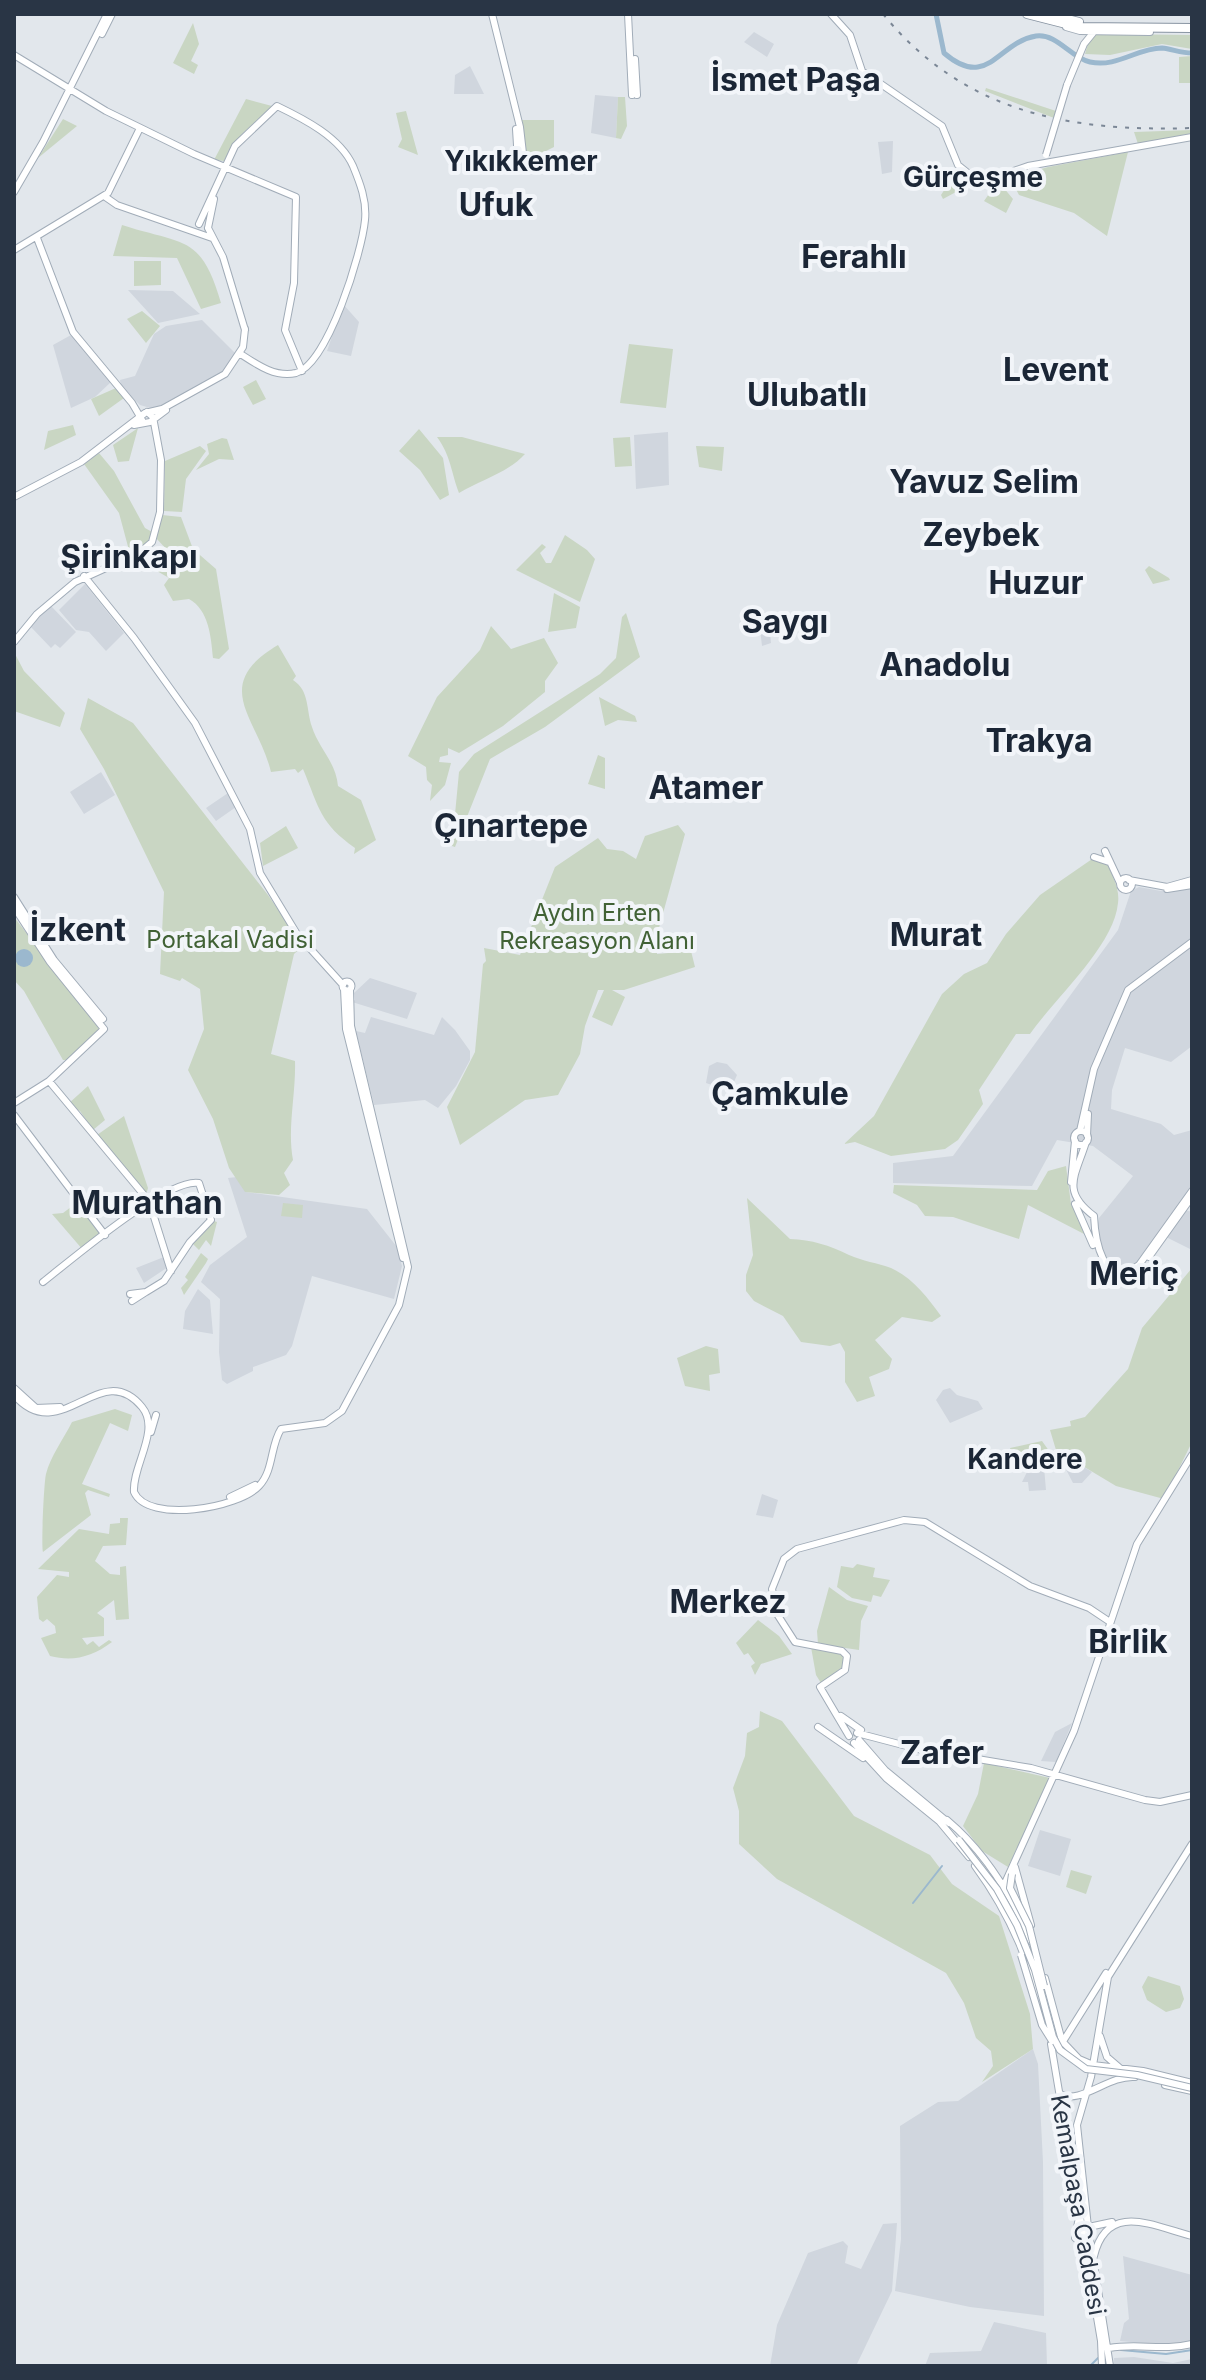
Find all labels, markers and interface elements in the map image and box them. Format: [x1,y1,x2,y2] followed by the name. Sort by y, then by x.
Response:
[711,60,881,99] district label: İsmet Paşa
[444,144,598,178] district label: Yıkıkkemer
[903,160,1043,194] district label: Gürçeşme
[459,185,534,224] district label: Ufuk
[801,237,907,276] district label: Ferahlı
[1003,350,1109,389] district label: Levent
[747,375,867,414] district label: Ulubatlı
[889,462,1079,501] district label: Yavuz Selim
[923,515,1040,554] district label: Zeybek
[60,537,198,576] district label: Şirinkapı
[988,563,1084,602] district label: Huzur
[742,602,828,641] district label: Saygı
[880,645,1010,684] district label: Anadolu
[985,721,1093,760] district label: Trakya
[649,768,763,807] district label: Atamer
[434,806,588,845] district label: Çınartepe
[499,898,695,955] park label: Aydın Erten Rekreasyon Alanı
[30,910,126,949] district label: İzkent
[890,915,983,954] district label: Murat
[146,925,314,954] park label: Portakal Vadisi
[711,1074,849,1113] district label: Çamkule
[71,1183,223,1222] district label: Murathan
[1089,1254,1179,1293] district label: Meriç
[967,1442,1083,1476] district label: Kandere
[670,1582,787,1621] district label: Merkez
[1088,1622,1168,1661] district label: Birlik
[900,1733,984,1772] district label: Zafer
[1045,2092,1112,2318] street label: Kemalpaşa Caddesi

